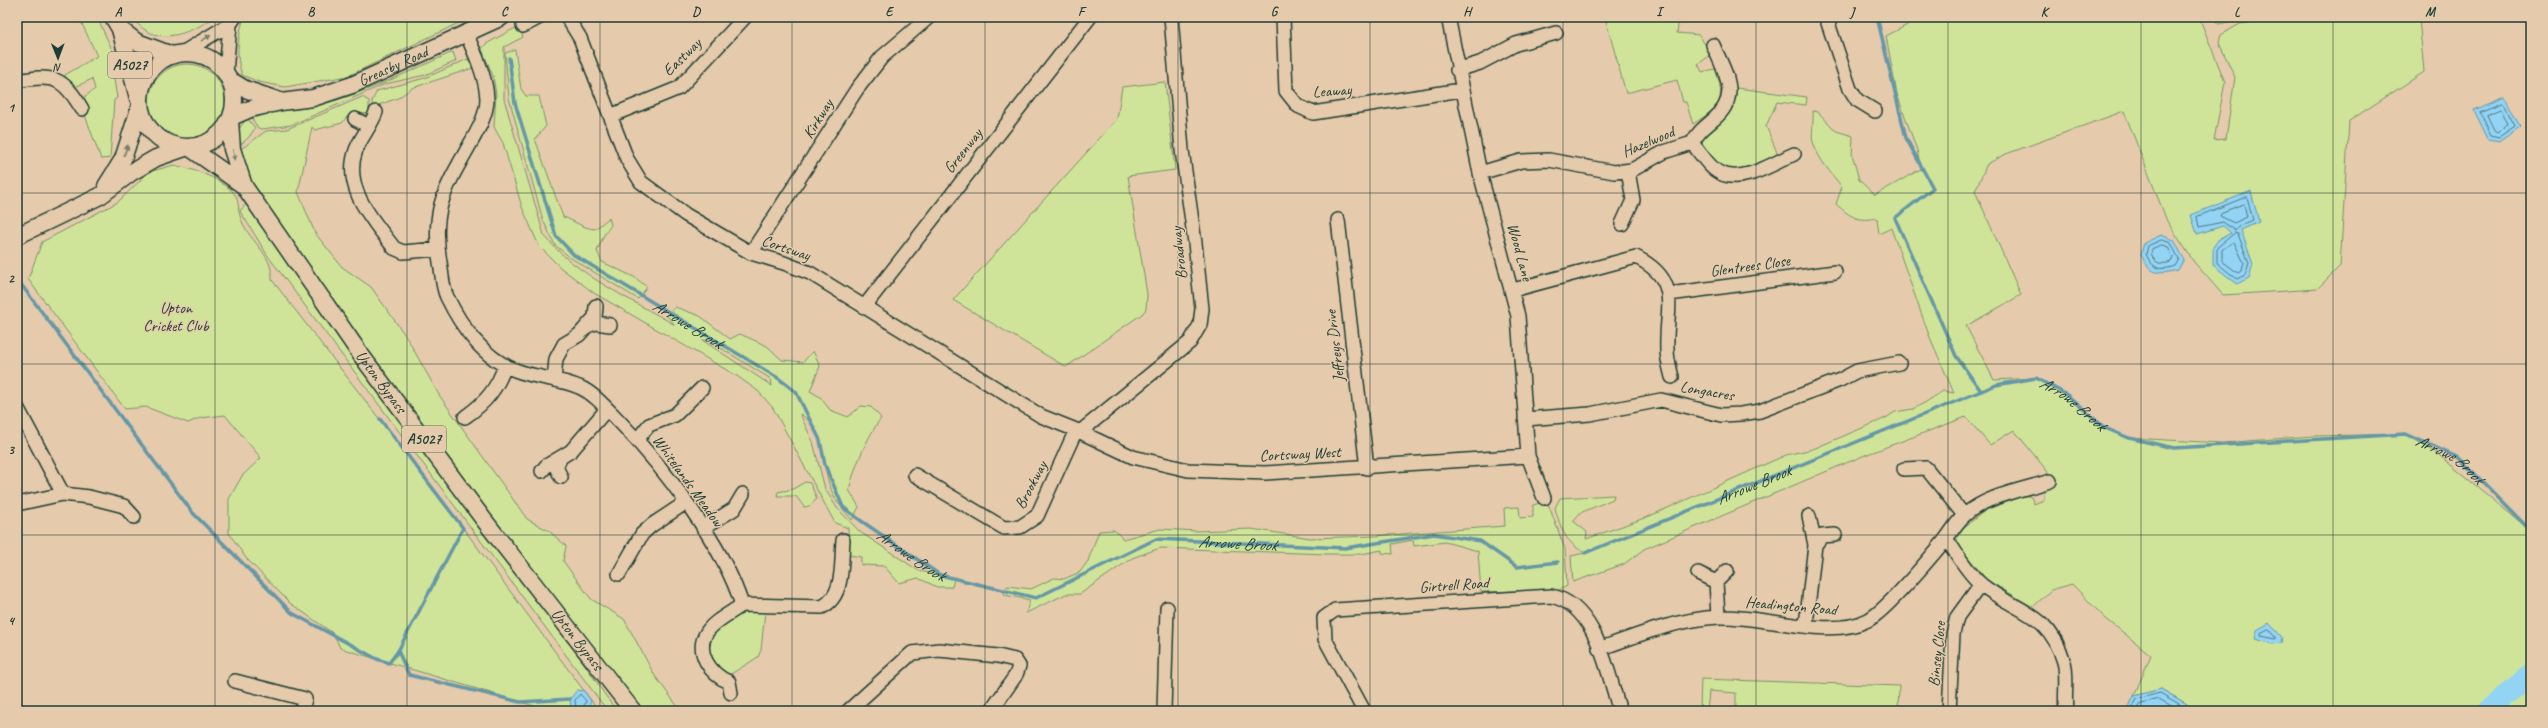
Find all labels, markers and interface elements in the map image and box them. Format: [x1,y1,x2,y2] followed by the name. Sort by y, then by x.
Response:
[115,4,123,20] text: A
[308,4,316,20] text: B
[501,4,509,20] text: C
[692,4,701,20] text: D
[886,4,895,20] text: E
[1078,4,1087,20] text: F
[1271,4,1279,20] text: G
[1463,4,1473,20] text: H
[1656,4,1665,20] text: I
[1849,4,1856,20] text: J
[2041,4,2051,20] text: K
[2234,4,2241,20] text: L
[2425,4,2436,20] text: M
[658,33,707,80] street label: Eastway
[200,35,212,42] one-way arrow
[38,38,78,78] north arrow
[355,41,434,91] street label: Greasby Road
[108,52,152,78] road number: A5027
[52,61,62,75] text: N
[1312,80,1354,102] street label: Leaway
[798,94,839,142] street label: Kirkway
[8,100,16,116] text: 1
[1619,121,1680,162] street label: Hazelwood
[939,123,988,177] street label: Greenway
[124,144,130,156] one-way arrow
[231,148,237,161] one-way arrow
[1503,221,1538,285] street label: Wood Lane
[1166,224,1192,280] street label: Broadway
[759,230,814,266] street label: Cortsway
[1709,250,1793,281] street label: Glentrees Close
[8,271,15,287] text: 2
[649,295,729,354] water label: Arrowe Brook
[143,298,210,336] park label: Upton Cricket Club
[1320,307,1349,384] street label: Jeffreys Drive
[351,347,412,418] street label: Upton Bypass
[2036,372,2113,437] water label: Arrowe Brook
[1679,376,1737,406] street label: Longacres
[402,426,446,452] road number: A5027
[2413,429,2491,490] water label: Arrowe Brook
[648,431,729,532] street label: Whitelands Meadow
[8,442,15,458] text: 3
[1259,442,1343,466] street label: Cortsway West
[1010,456,1053,512] street label: Brookway
[1713,459,1796,509] water label: Arrowe Brook
[873,524,949,587] water label: Arrowe Brook
[1198,531,1280,555] water label: Arrowe Brook
[1419,572,1492,597] street label: Girtrell Road
[1744,592,1840,620] street label: Headington Road
[547,605,609,676] street label: Upton Bypass
[8,613,16,629] text: 4
[1924,619,1951,688] street label: Binsey Close

